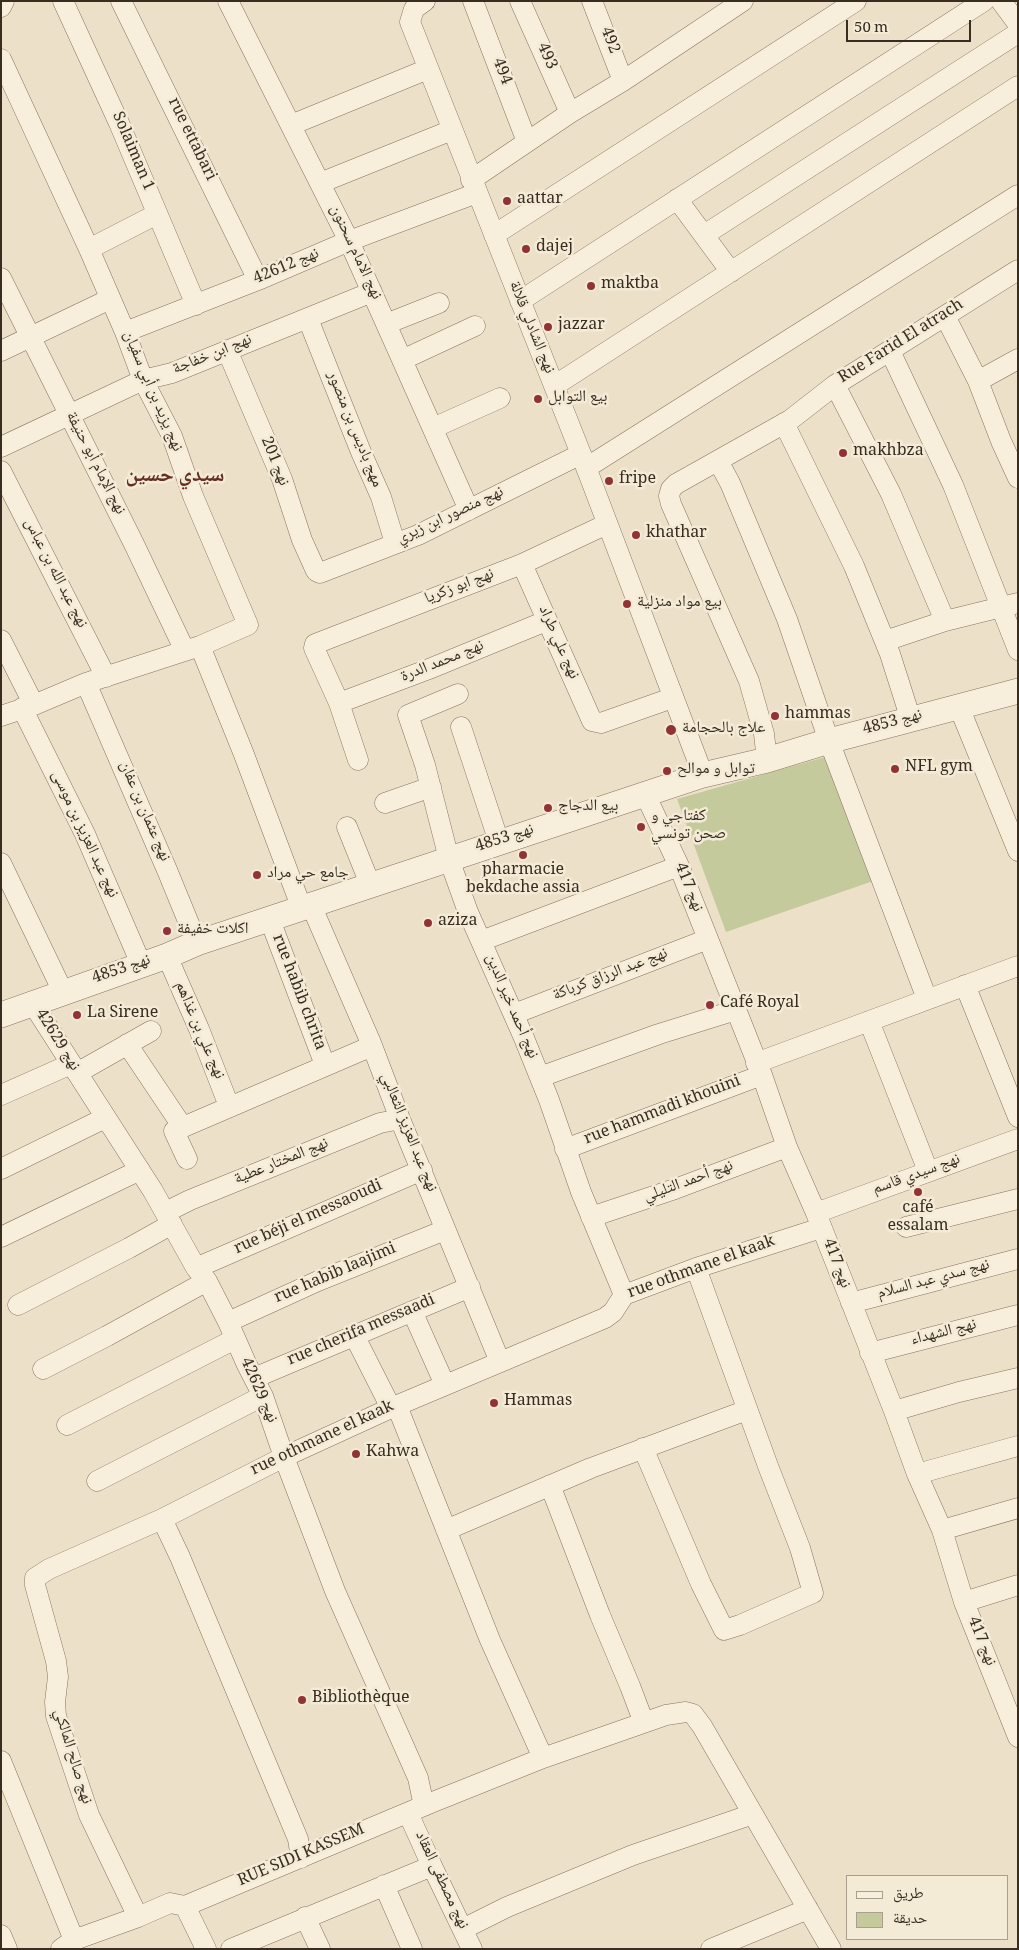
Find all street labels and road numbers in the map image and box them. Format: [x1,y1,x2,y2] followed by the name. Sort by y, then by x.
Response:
[594,25,622,57] street label: 492
[531,41,559,73] street label: 493
[486,56,514,88] street label: 494
[162,95,218,185] street label: rue ettabari
[106,110,156,194] street label: Solaiman 1
[324,203,384,303] street label: نهج الامام سحنون
[251,246,323,290] street label: نهج 42612
[503,279,557,377] street label: نهج الشادلي قلالة
[836,297,968,389] street label: Rue Farid El atrach
[117,329,185,455] street label: نهج يزيد بن أبي سفيان
[171,331,255,381] street label: نهج ابن خفاجة
[321,369,385,491] street label: مهج باديس بن منصور
[60,409,128,519] street label: نهج الإمام أبو حنيفة
[254,435,292,489] street label: نهج 201
[395,484,507,550] street label: نهج منصور ابن زيري
[18,516,90,632] street label: نهج عبد الله بن عباس
[423,566,497,610] street label: نهج ابو زكريا
[532,603,582,683] street label: نهج علي طراد
[399,638,487,688] street label: نهج محمد الدرة
[861,707,925,741] street label: نهج 4853
[113,759,173,865] street label: نهج عثمان بن عفان
[45,768,121,902] street label: نهج عبد العزيز بن موسى
[473,822,537,858] street label: نهج 4853
[668,861,706,915] street label: نهج 417
[266,932,328,1054] street label: rue habib chrita
[551,945,671,1007] street label: نهج عبد الرزاق كرباكة
[90,952,154,990] street label: نهج 4853
[479,952,541,1062] street label: نهج أحمد خير الدين
[169,979,227,1083] street label: نهج علي بن غذاهم
[29,1006,83,1076] street label: نهج 42629
[374,1071,440,1195] street label: نهج عبد العزيز الثعالبي
[582,1073,744,1151] street label: rue hammadi khouini
[232,1135,332,1191] street label: نهج المختار عطية
[871,1151,963,1201] street label: نهج سيدي قاسم
[642,1158,736,1208] street label: نهج أحمد التليلي
[232,1178,386,1260] street label: rue béji el messaoudi
[626,1233,778,1305] street label: rue othmane el kaak
[817,1237,853,1291] street label: نهج 417
[272,1241,400,1309] street label: rue habib laajimi
[876,1257,992,1305] street label: نهج سدي عبد السلام
[285,1292,439,1372] street label: rue cherifa messaadi
[909,1317,979,1351] street label: نهج الشهداء
[234,1355,280,1427] street label: نهج 42629
[249,1399,397,1481] street label: rue othmane el kaak
[961,1615,999,1669] street label: نهج 417
[47,1707,95,1807] street label: نهج صالح المالكي
[236,1822,368,1892] street label: RUE SIDI KASSEM
[409,1829,471,1933] street label: نهج مصطفى العقاد

